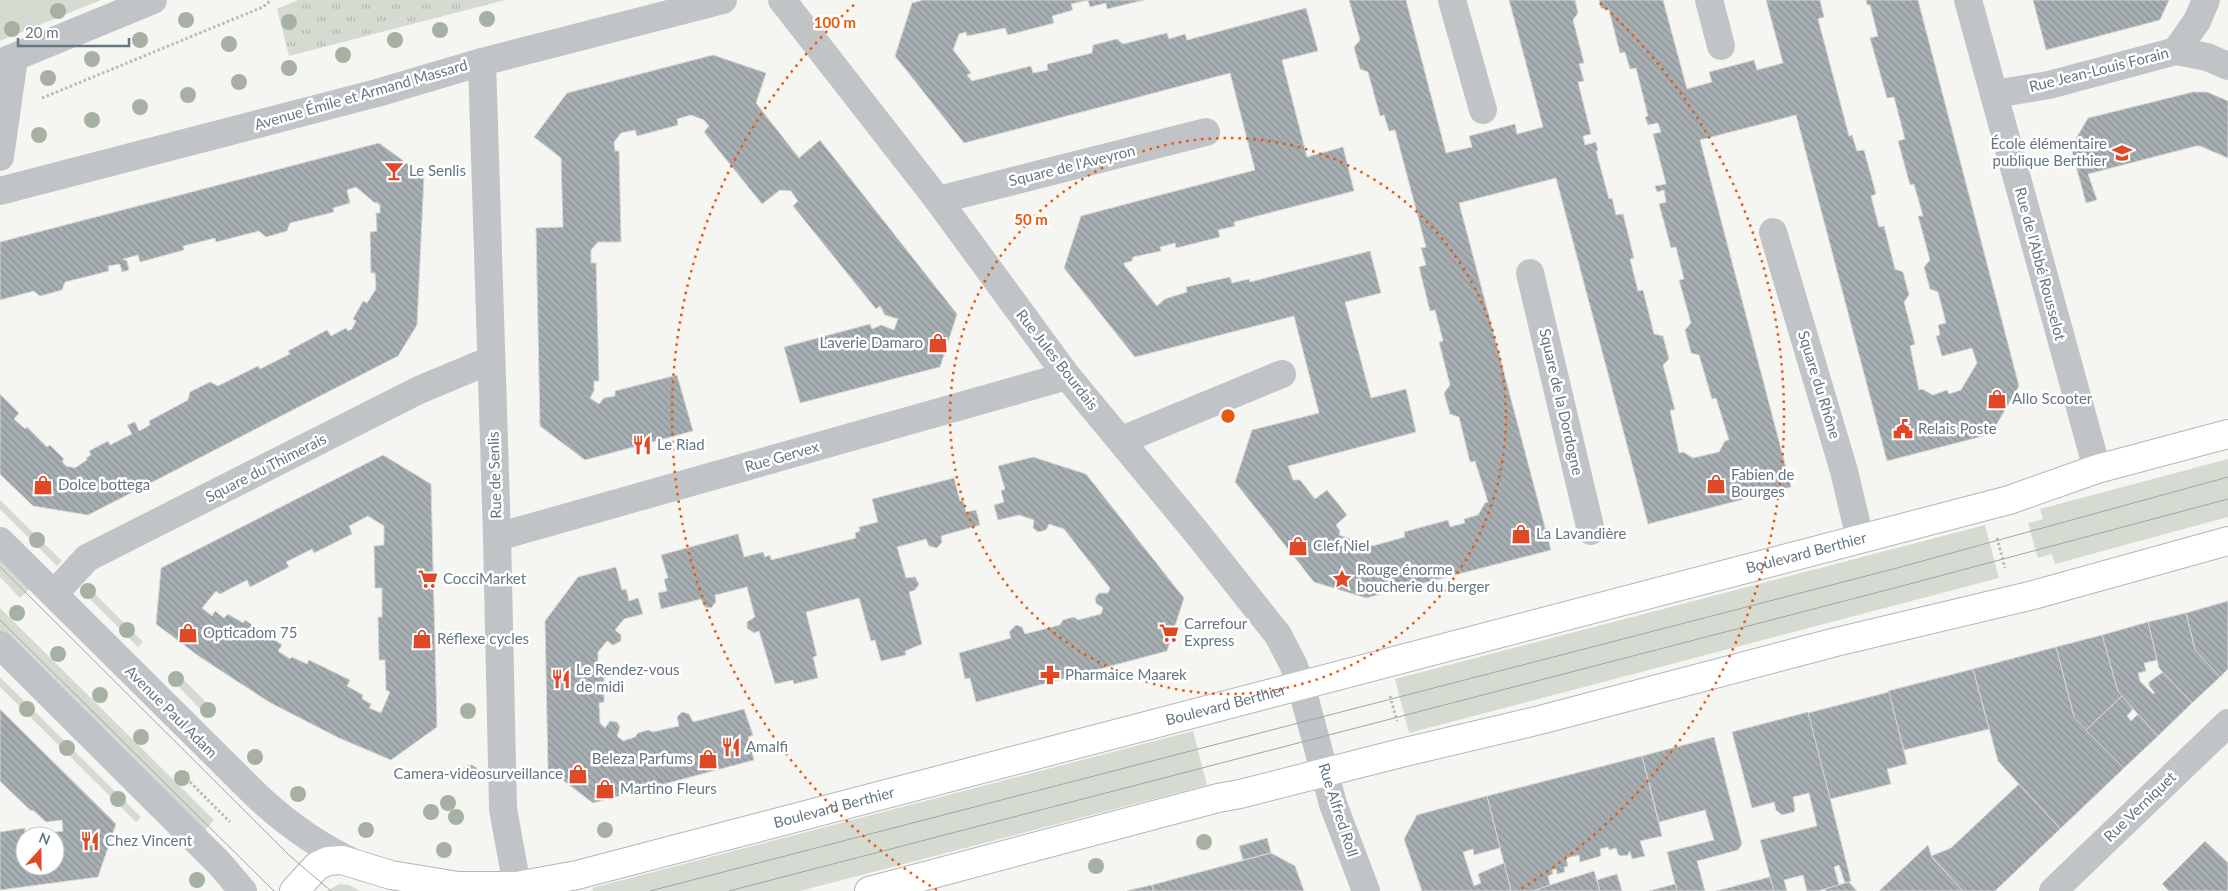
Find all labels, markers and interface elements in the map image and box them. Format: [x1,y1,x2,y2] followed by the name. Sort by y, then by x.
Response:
[814,13,856,31] text: 100 m
[18,15,129,47] scale bar
[25,23,59,41] text: 20 m
[2027,43,2170,95] street label: Rue Jean-Louis Forain
[252,55,469,133] street label: Avenue Émile et Armand Massard
[1990,134,2108,169] place label: École élémentaire publique Berthier
[1007,141,1137,189] street label: Square de l'Aveyron
[2111,142,2133,164] school or university icon: École élémentaire publique Berthier
[383,160,405,182] bar icon: Le Senlis
[409,161,466,179] place label: Le Senlis
[2012,185,2070,343] street label: Rue de l'Abbé Rousselot
[1014,210,1048,228] text: 50 m
[1013,306,1103,413] street label: Rue Jules Bourdais
[1536,327,1588,477] street label: Square de la Dordogne
[1795,328,1845,441] street label: Square du Rhône
[927,332,949,354] shop icon: Laverie Damaro
[820,333,923,351] place label: Laverie Damaro
[1986,388,2008,410] shop icon: Allo Scooter
[2012,389,2093,407] place label: Allo Scooter
[1219,407,1237,425] centre of rings
[1892,418,1914,440] public building icon: Relais Poste
[1918,419,1997,437] place label: Relais Poste
[202,429,329,505] street label: Square du Thimerais
[483,431,505,519] street label: Rue de Senlis
[631,434,653,456] restaurant icon: Le Riad
[657,435,705,453] place label: Le Riad
[743,437,821,475] street label: Rue Gervex
[1731,465,1794,500] place label: Fabien de Bourges
[1705,473,1727,495] shop icon: Fabien de Bourges
[32,474,54,496] shop icon: Dolce bottega
[58,475,150,493] place label: Dolce bottega
[1510,523,1532,545] shop icon: La Lavandière
[1536,524,1626,542] place label: La Lavandière
[1744,528,1869,577] street label: Boulevard Berthier
[1287,535,1309,557] shop icon: Clef Niel
[1313,536,1370,554] place label: Clef Niel
[1357,560,1490,595] place label: Rouge énorme boucherie du berger
[417,568,439,590] supermarket icon: CocciMarket
[1331,568,1353,590] place icon: Rouge énorme boucherie du berger
[443,569,527,587] place label: CocciMarket
[1184,614,1248,649] place label: Carrefour Express
[177,622,199,644] shop icon: Opticadom 75
[1158,622,1180,644] supermarket icon: Carrefour Express
[203,623,298,641] place label: Opticadom 75
[411,628,433,650] shop icon: Réflexe cycles
[437,629,529,647] place label: Réflexe cycles
[576,660,680,695] place label: Le Rendez-vous de midi
[122,661,222,761] street label: Avenue Paul Adam
[1039,664,1061,686] pharmacy icon: Pharmaice Maarek
[1065,665,1187,683] place label: Pharmaice Maarek
[550,668,572,690] restaurant icon: Le Rendez-vous de midi
[1163,680,1288,729] street label: Boulevard Berthier
[720,736,742,758] restaurant icon: Amalfi
[746,737,788,755] place label: Amalfi
[697,748,719,770] shop icon: Beleza Parfums
[592,749,693,767] place label: Beleza Parfums
[1315,761,1363,859] street label: Rue Alfred Roll
[567,763,589,785] shop icon: Camera-videosurveillance
[394,764,563,782] place label: Camera-videosurveillance
[2100,767,2179,845] street label: Rue Verniquet
[594,778,616,800] shop icon: Martino Fleurs
[620,779,717,797] place label: Martino Fleurs
[772,782,897,831] street label: Boulevard Berthier
[15,826,65,876] north arrow
[37,829,53,848] text: N
[79,830,101,852] restaurant icon: Chez Vincent
[105,831,193,849] place label: Chez Vincent

